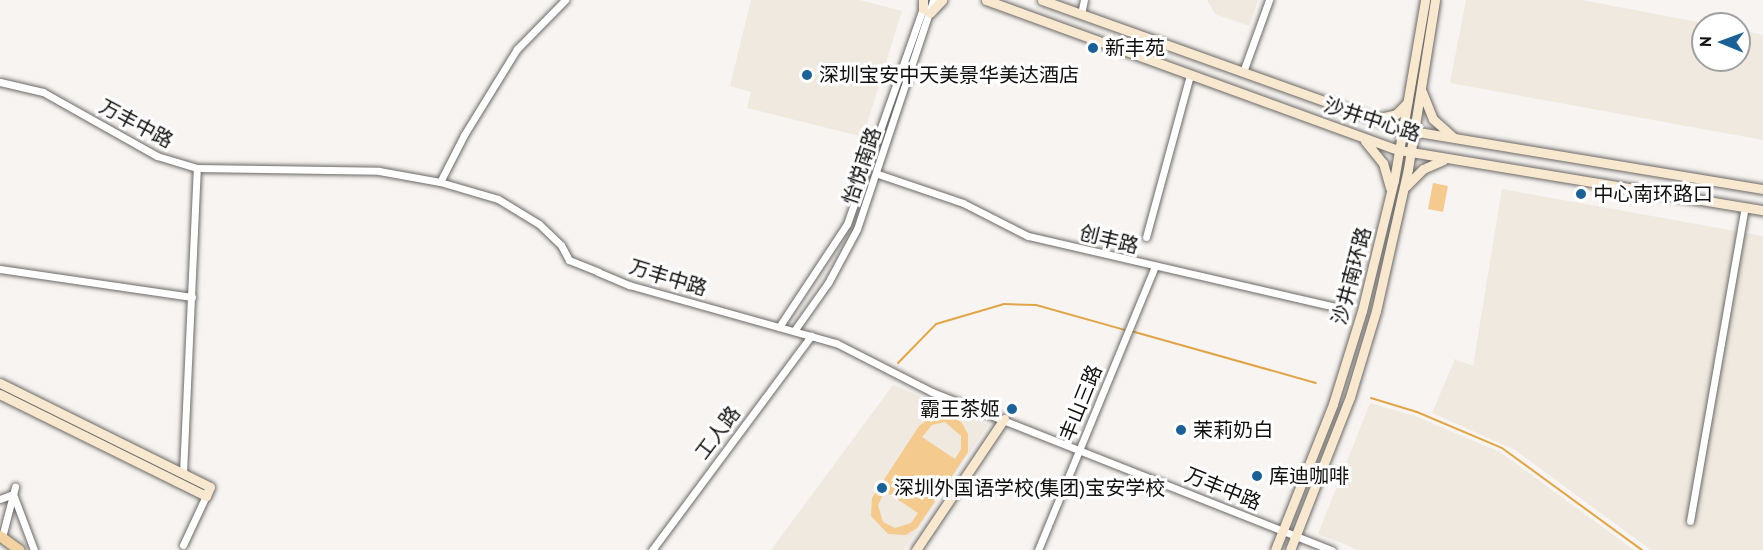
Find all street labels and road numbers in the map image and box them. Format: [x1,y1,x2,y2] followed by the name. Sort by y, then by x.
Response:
[1321,93,1423,147] street label: 沙井中心路
[95,95,177,153] street label: 万丰中路
[838,124,886,208] street label: 怡悦南路
[1077,221,1141,259] street label: 创丰路
[1327,225,1377,327] street label: 沙井南环路
[626,255,710,301] street label: 万丰中路
[1055,361,1107,445] street label: 丰山三路
[690,402,746,464] street label: 工人路
[1181,463,1265,515] street label: 万丰中路

